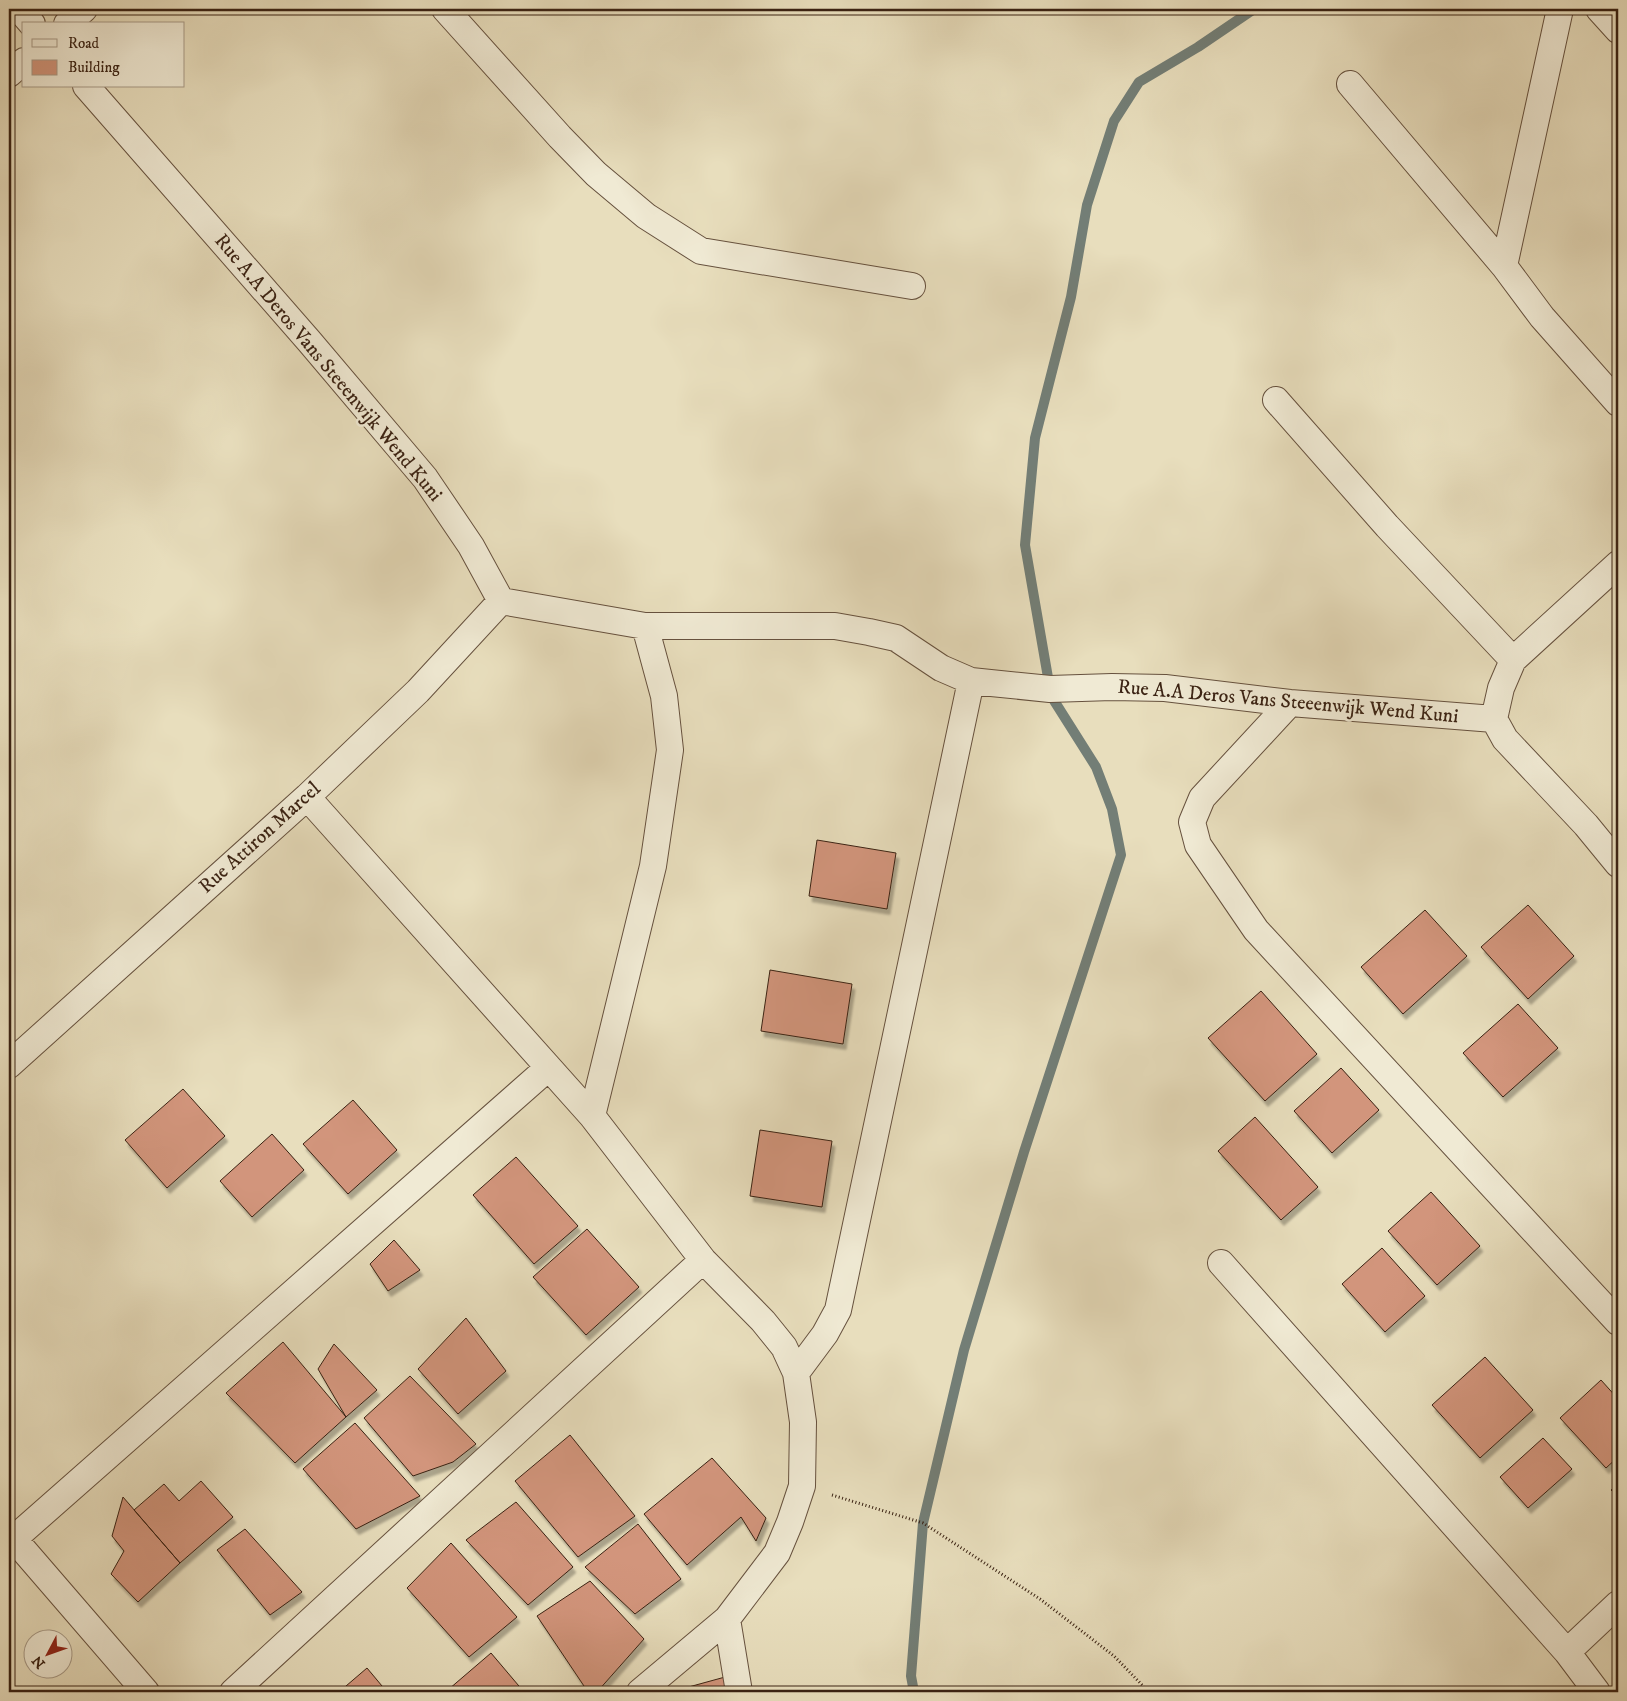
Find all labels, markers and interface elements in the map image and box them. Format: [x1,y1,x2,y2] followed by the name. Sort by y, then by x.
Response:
[22,22,185,88] legend
[68,34,100,53] text: Road
[68,58,120,77] text: Building
[209,229,447,507] street label: Rue A.A Deros Vans Steeenwijk Wend Kuni
[1117,675,1459,729] street label: Rue A.A Deros Vans Steeenwijk Wend Kuni
[194,777,326,899] street label: Rue Attiron Marcel
[22,1628,72,1678] north arrow
[28,1651,50,1672] text: N

